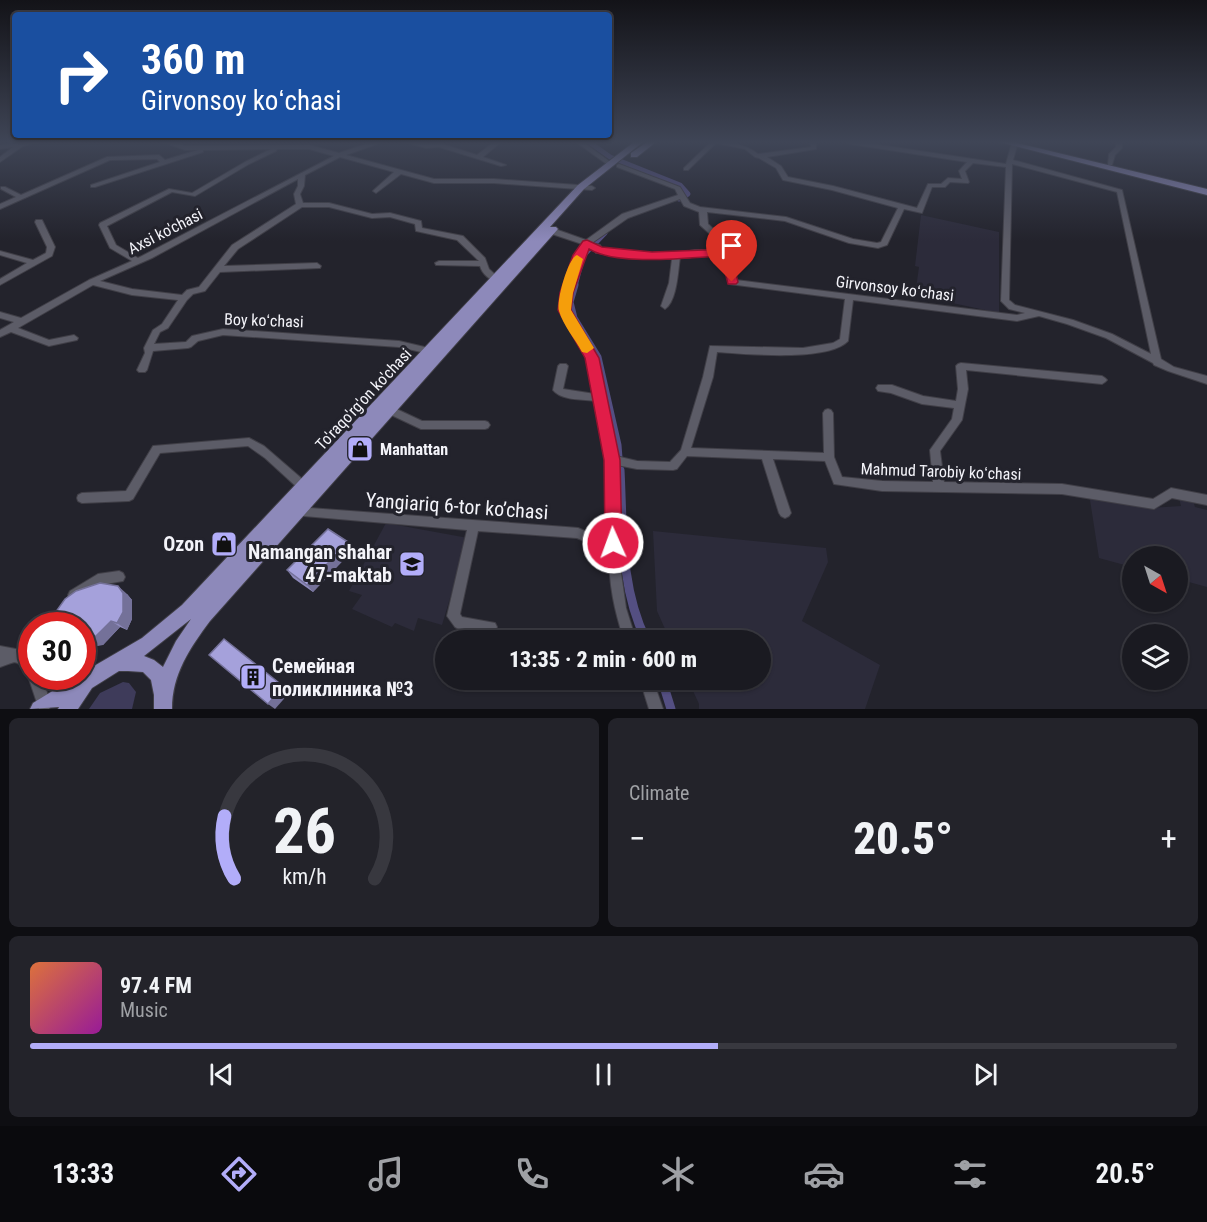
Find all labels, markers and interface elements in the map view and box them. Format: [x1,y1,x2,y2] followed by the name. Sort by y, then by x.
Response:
[141,35,246,84] text: 360 m
[42,36,120,114] icon: right
[141,85,341,117] text: Girvonsoy koʻchasi
[125,205,206,258] street label: Axsi ko'chasi
[706,220,757,282] pin
[715,229,748,262] icon: arrive
[835,272,955,305] street label: Girvonsoy koʻchasi
[224,310,304,331] street label: Boy koʻchasi
[311,345,415,454] street label: To'raqo'rg'on ko'chasi
[345,434,375,464] shop icon: Manhattan
[380,440,448,459] place label: Manhattan
[860,459,1022,484] street label: Mahmud Tarobiy koʻchasi
[365,488,549,524] street label: Yangiаriq 6-tor koʼchasi
[581,511,645,575] position arrow
[209,529,239,559] shop icon: Ozon
[163,532,204,556] place label: Ozon
[248,540,392,587] place label: Namangan shahar 47-maktab
[1122,546,1188,612] north arrow
[1122,546,1188,690] map controls
[397,549,427,579] school or university icon: Namangan shahar 47-maktab
[18,612,96,690] speed limit sign: 30
[1122,624,1188,690] button: layers
[509,647,697,672] text: 13:35 · 2 min · 600 m
[272,654,414,701] place label: Семейная поликлиника №3
[238,662,268,692] building icon: Семейная поликлиника №3
[629,781,689,805] text: Climate
[272,795,336,868] text: 26
[853,812,953,865] text: 20.5°
[629,819,646,858] text: −
[1161,819,1177,858] text: +
[282,865,326,890] text: km/h
[120,973,192,998] text: 97.4 FM
[120,998,168,1022] text: Music
[205,1058,238,1091] icon: previous
[587,1058,620,1091] icon: pause
[969,1058,1002,1091] icon: next
[218,1153,260,1195] icon: directions
[365,1153,407,1195] icon: music
[511,1153,553,1195] icon: phone
[657,1153,699,1195] icon: climate
[803,1153,845,1195] icon: car
[949,1153,991,1195] icon: filters
[52,1158,114,1190] text: 13:33
[1096,1158,1155,1190] text: 20.5°

